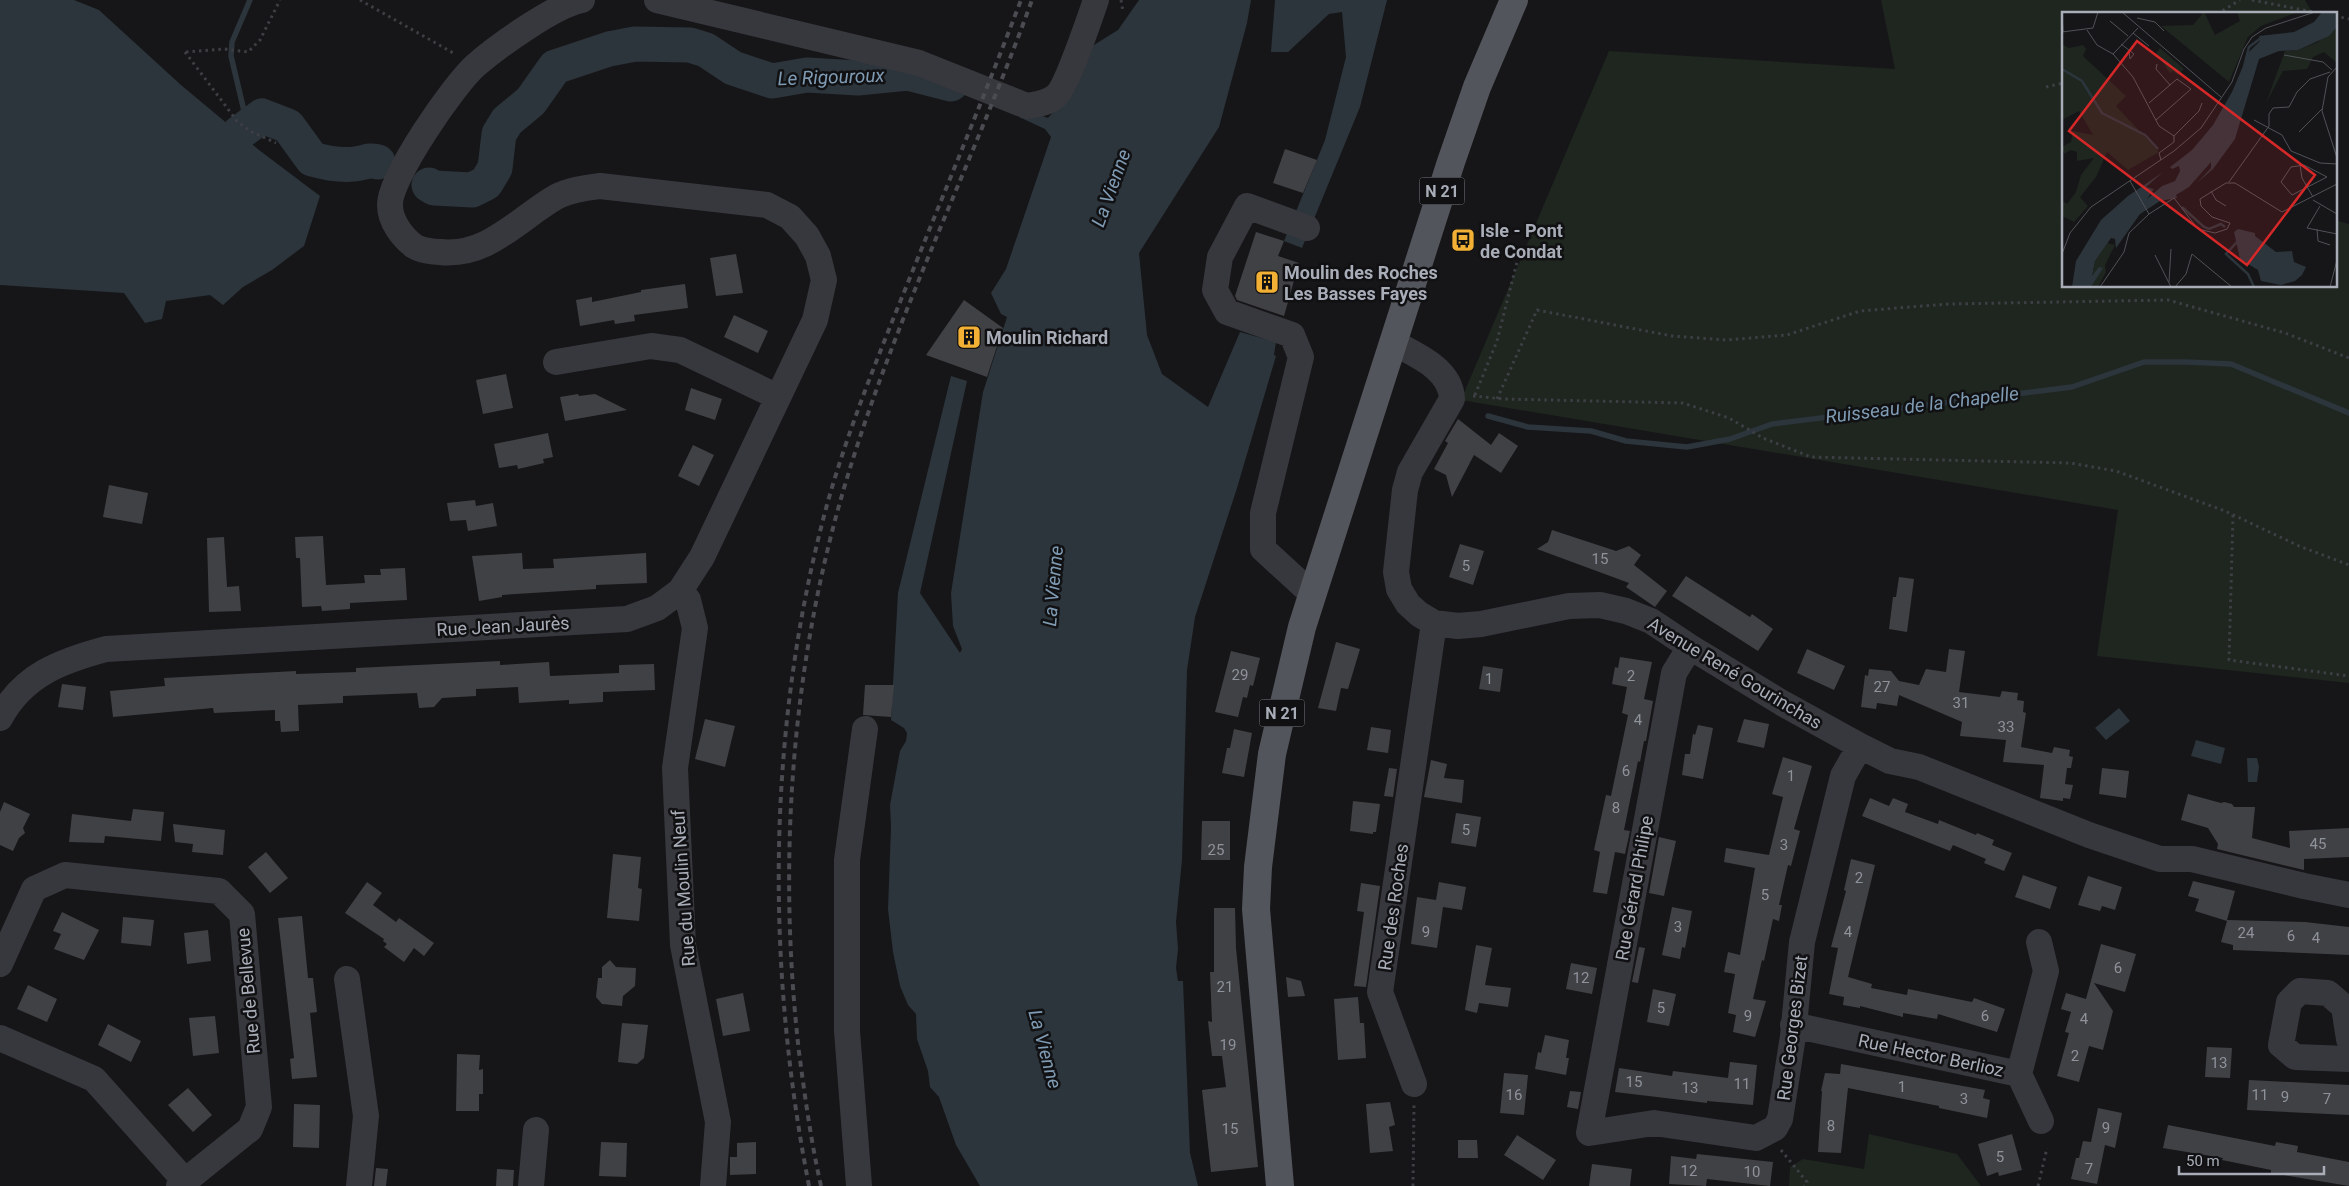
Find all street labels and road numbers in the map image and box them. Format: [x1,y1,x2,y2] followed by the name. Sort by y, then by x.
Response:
[1420,178,1464,205] road number: N 21
[436,612,570,640] street label: Rue Jean Jaurès
[1644,613,1826,733] street label: Avenue René Gourinchas
[1260,700,1304,726] road number: N 21
[667,808,699,967] street label: Rue du Moulin Neuf
[1611,814,1657,962] street label: Rue Gérard Philipe
[1374,842,1412,972] street label: Rue des Roches
[232,927,264,1055] street label: Rue de Bellevue
[1773,954,1811,1102] street label: Rue Georges Bizet
[1856,1029,2006,1081] street label: Rue Hector Berlioz

